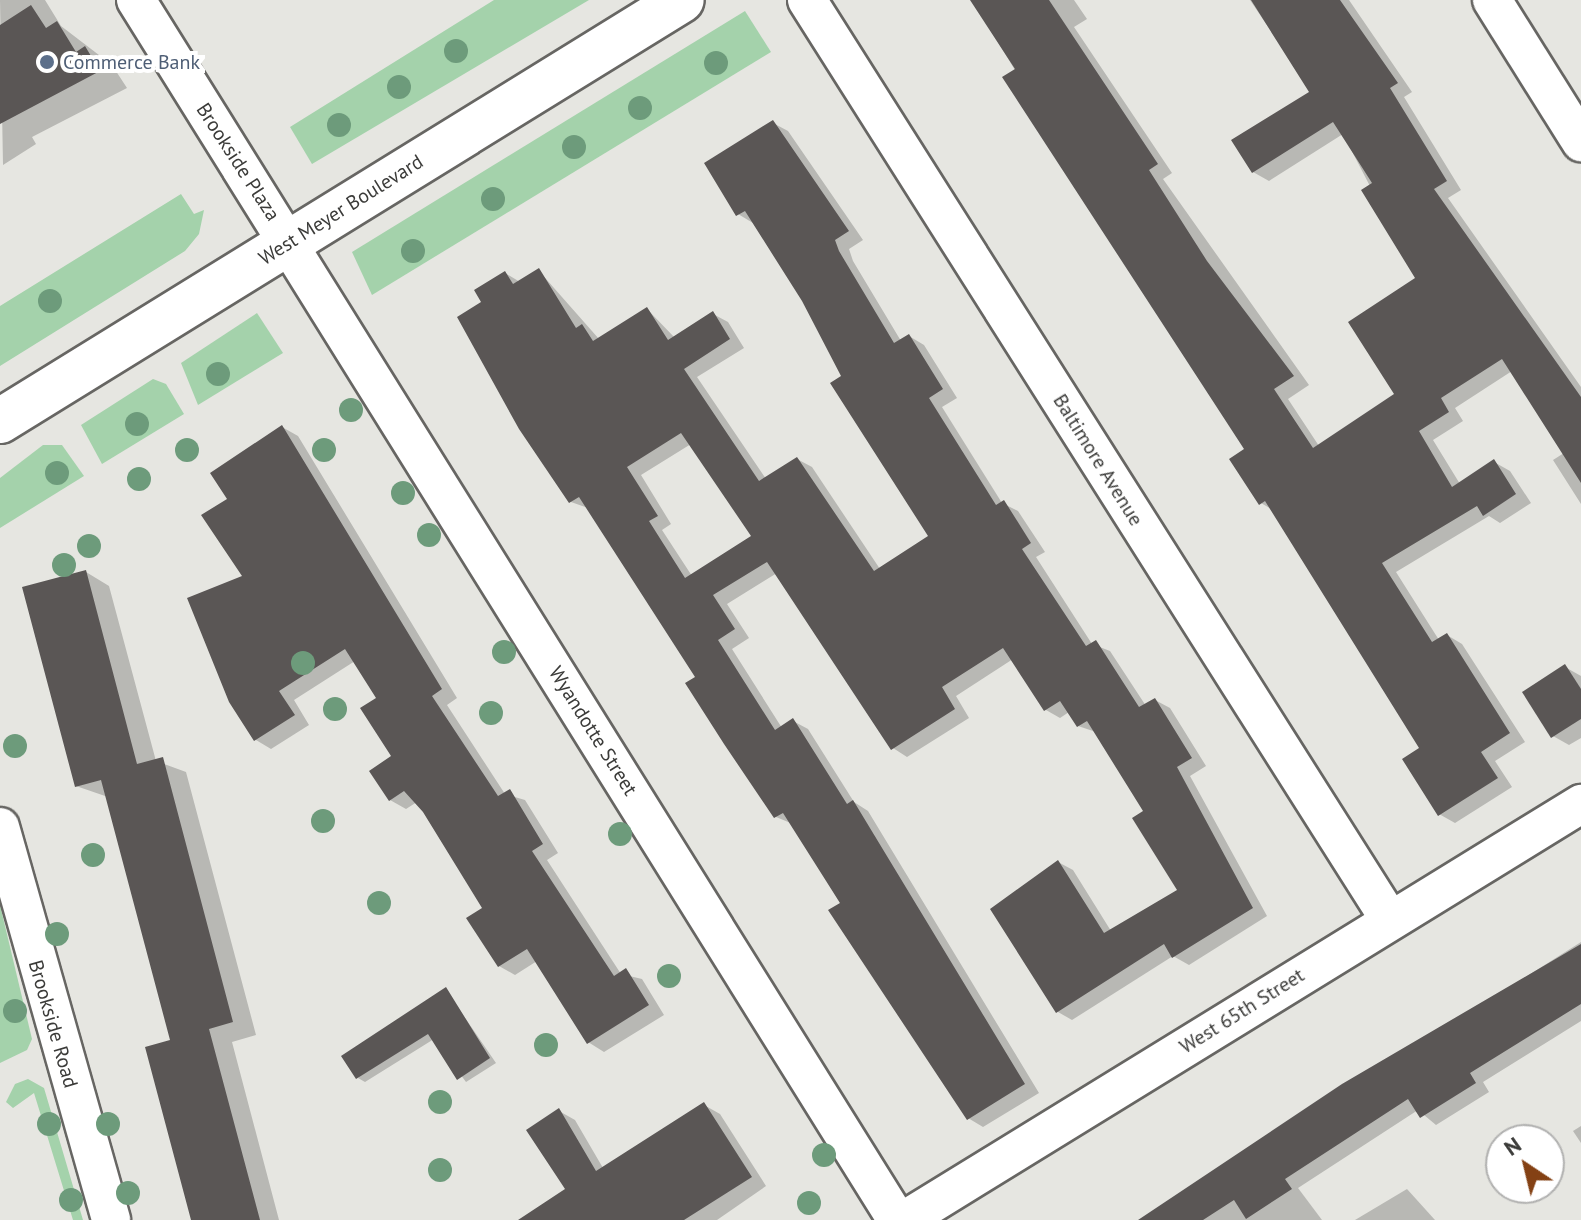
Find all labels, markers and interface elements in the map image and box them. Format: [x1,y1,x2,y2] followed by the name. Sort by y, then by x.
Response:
[63,50,200,74] place label: Commerce Bank
[38,53,56,71] marker: Commerce Bank
[191,99,285,225] street label: Brookside Plaza
[254,150,428,270] street label: West Meyer Boulevard
[1048,389,1148,531] street label: Baltimore Avenue
[544,662,642,800] street label: Wyandotte Street
[23,957,83,1091] street label: Brookside Road
[1175,963,1309,1059] street label: West 65th Street
[1485,1124,1565,1204] north arrow
[1498,1130,1526,1162] text: N

